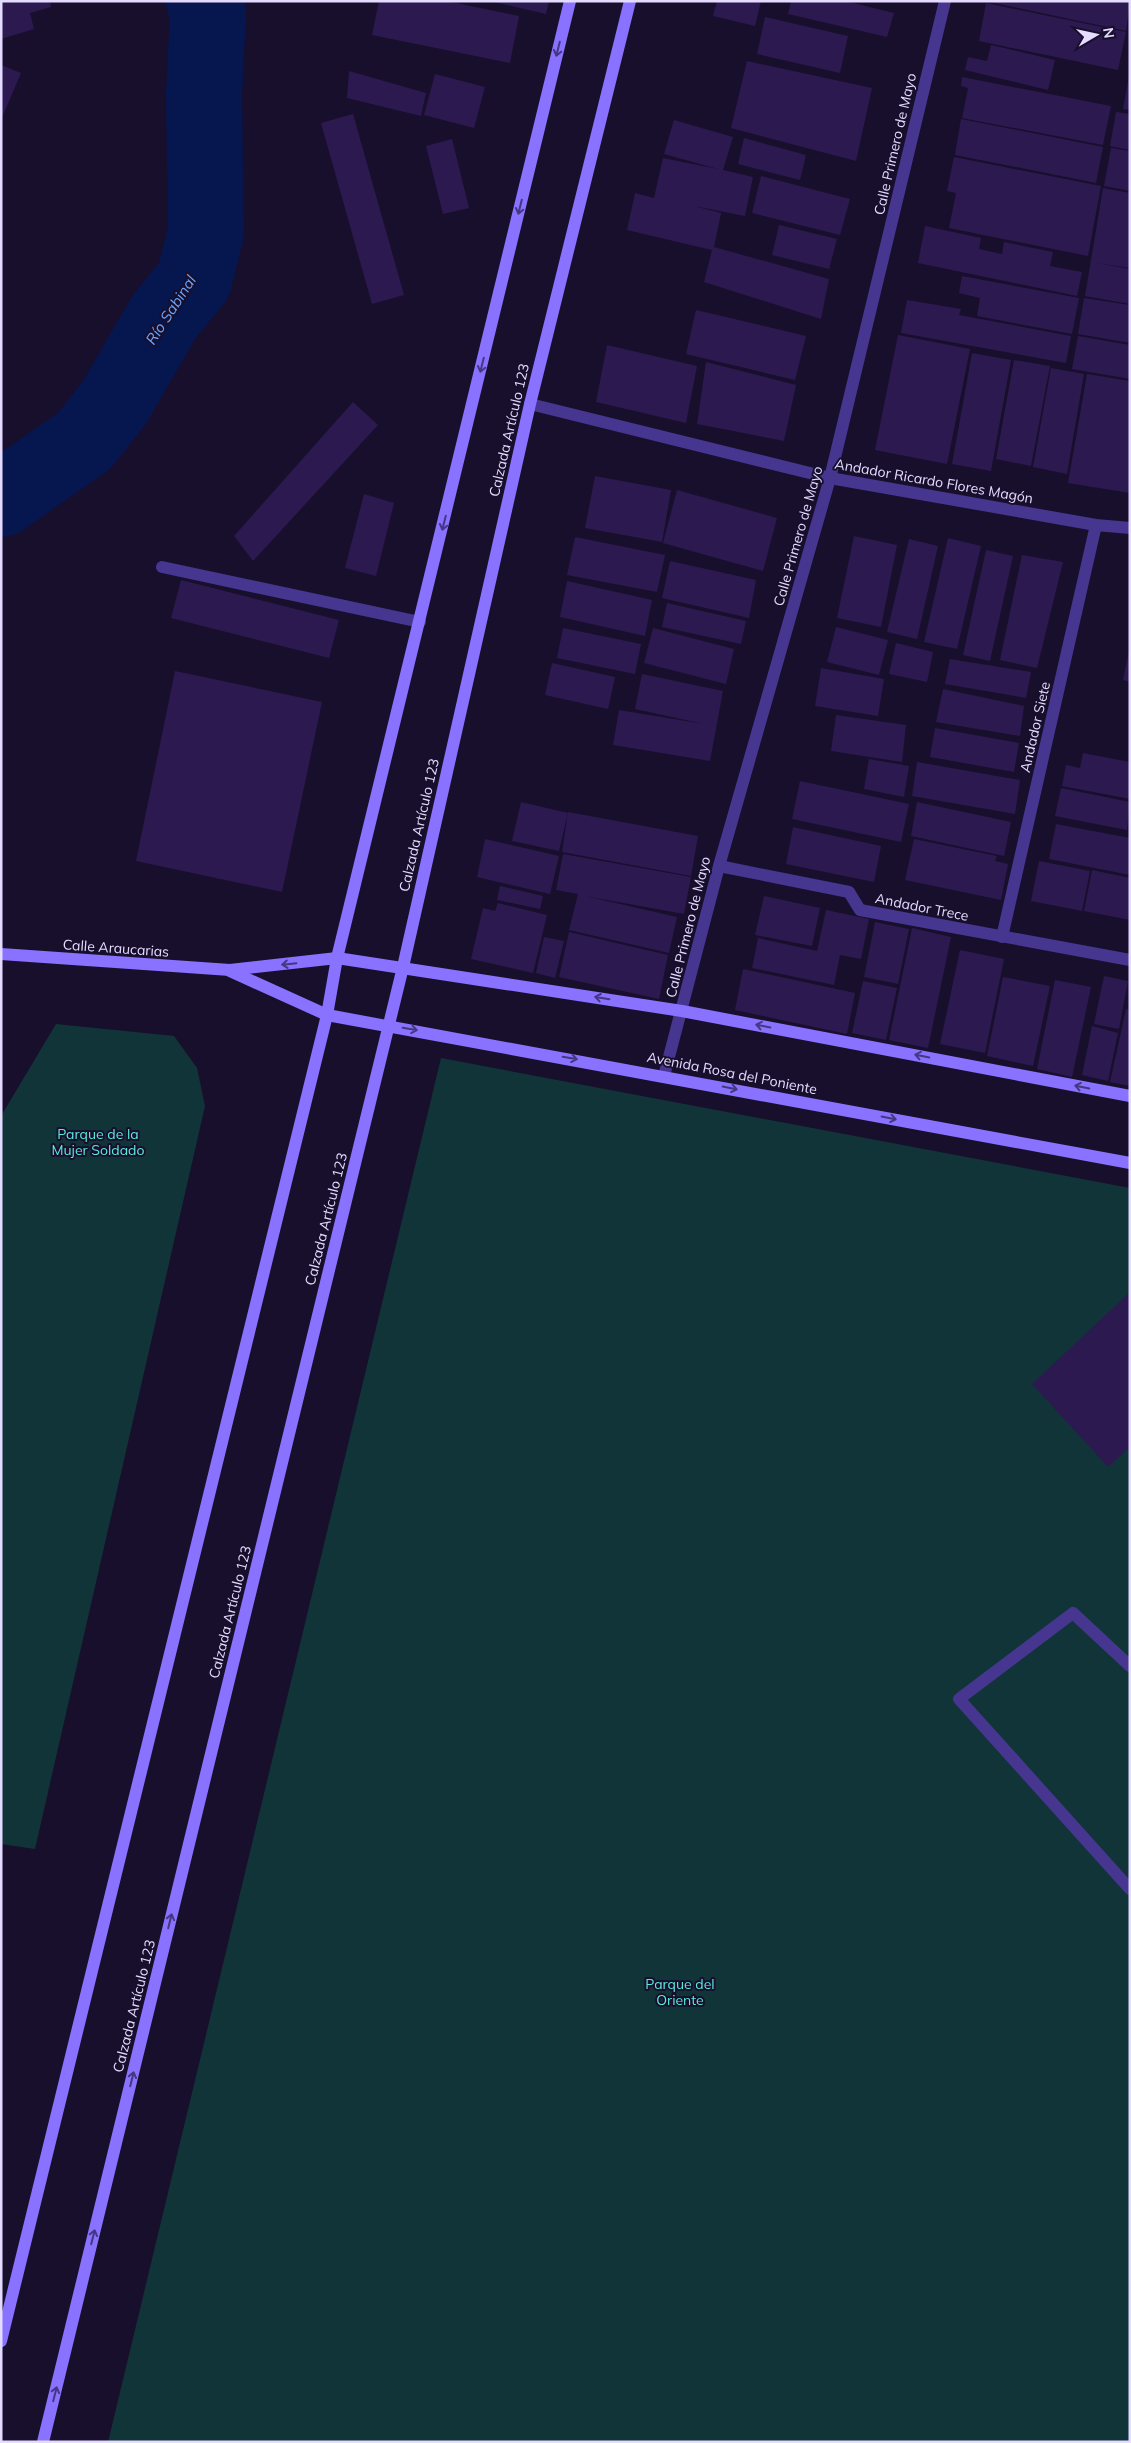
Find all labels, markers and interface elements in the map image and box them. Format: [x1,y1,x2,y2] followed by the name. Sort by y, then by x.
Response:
[1071,10,1121,60] north arrow
[1099,26,1119,40] text: N
[553,40,562,56] one-way arrow
[870,71,920,217] street label: Calle Primero de Mayo
[515,198,524,214] one-way arrow
[141,271,200,348] water label: Río Sabinal
[477,356,486,372] one-way arrow
[485,362,533,498] street label: Calzada Artículo 123
[833,455,1035,507] street label: Andador Ricardo Flores Magón
[769,464,827,608] street label: Calle Primero de Mayo
[439,514,448,530] one-way arrow
[1016,680,1054,774] street label: Andador Siete
[395,757,443,893] street label: Calzada Artículo 123
[662,854,714,1000] street label: Calle Primero de Mayo
[874,889,970,925] street label: Andador Trece
[62,935,170,961] street label: Calle Araucarias
[281,959,297,969] one-way arrow
[595,993,611,1003] one-way arrow
[755,1021,771,1031] one-way arrow
[402,1025,418,1035] one-way arrow
[645,1048,819,1098] street label: Avenida Rosa del Poniente
[915,1051,931,1061] one-way arrow
[561,1054,577,1064] one-way arrow
[1074,1081,1090,1091] one-way arrow
[721,1083,737,1093] one-way arrow
[881,1113,897,1123] one-way arrow
[51,1125,145,1159] park label: Parque de la Mujer Soldado
[301,1151,351,1287] street label: Calzada Artículo 123
[205,1544,255,1680] street label: Calzada Artículo 123
[166,1913,175,1929] one-way arrow
[109,1938,159,2074] street label: Calzada Artículo 123
[645,1975,715,2009] park label: Parque del Oriente
[128,2071,137,2087] one-way arrow
[89,2229,98,2245] one-way arrow
[51,2387,60,2403] one-way arrow

